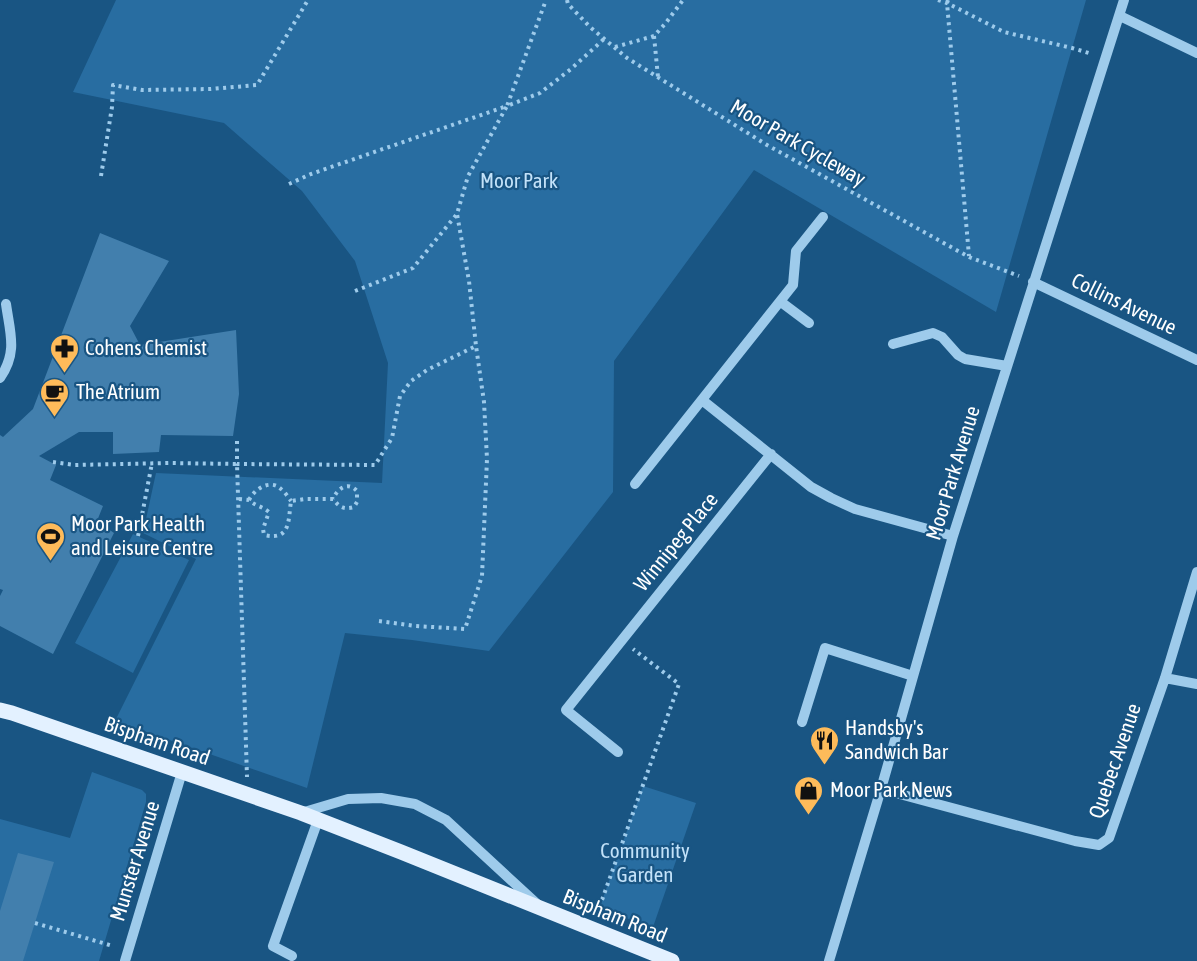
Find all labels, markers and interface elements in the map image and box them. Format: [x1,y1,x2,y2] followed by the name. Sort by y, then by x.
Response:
[727,94,871,191] street label: Moor Park Cycleway
[480,168,558,192] park label: Moor Park
[1068,267,1181,339] street label: Collins Avenue
[48,332,80,374] pharmacy icon: Cohens Chemist
[85,335,207,359] place label: Cohens Chemist
[39,376,71,418] cafe icon: The Atrium
[76,379,160,403] place label: The Atrium
[920,403,984,543] street label: Moor Park Avenue
[628,487,722,595] street label: Winnipeg Place
[71,511,213,559] place label: Moor Park Health and Leisure Centre
[34,520,66,562] sports icon: Moor Park Health and Leisure Centre
[1083,700,1145,821] street label: Quebec Avenue
[101,711,213,769] street label: Bispham Road
[845,715,949,763] place label: Handsby's Sandwich Bar
[808,724,840,766] restaurant icon: Handsby's Sandwich Bar
[793,774,825,816] shop icon: Moor Park News
[830,777,953,801] place label: Moor Park News
[104,798,164,924] street label: Munster Avenue
[600,838,690,886] park label: Community Garden
[560,883,671,947] street label: Bispham Road

